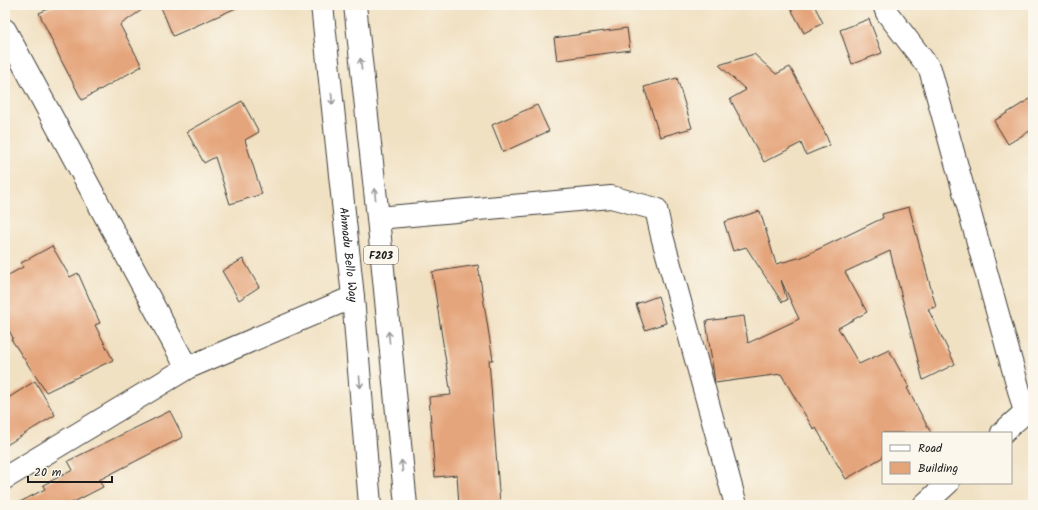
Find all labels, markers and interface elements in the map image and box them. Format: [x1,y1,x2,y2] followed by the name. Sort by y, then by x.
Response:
[357,58,365,71] one-way arrow
[329,92,336,105] one-way arrow
[371,187,379,200] one-way arrow
[334,206,362,303] street label: Ahmadu Bello Way
[364,246,398,264] road number: F203
[386,331,393,344] one-way arrow
[357,375,364,388] one-way arrow
[882,432,1012,484] legend
[918,439,943,458] text: Road
[28,458,112,484] scale bar
[918,459,958,478] text: Building
[398,460,406,473] one-way arrow
[34,463,62,482] text: 20 m

